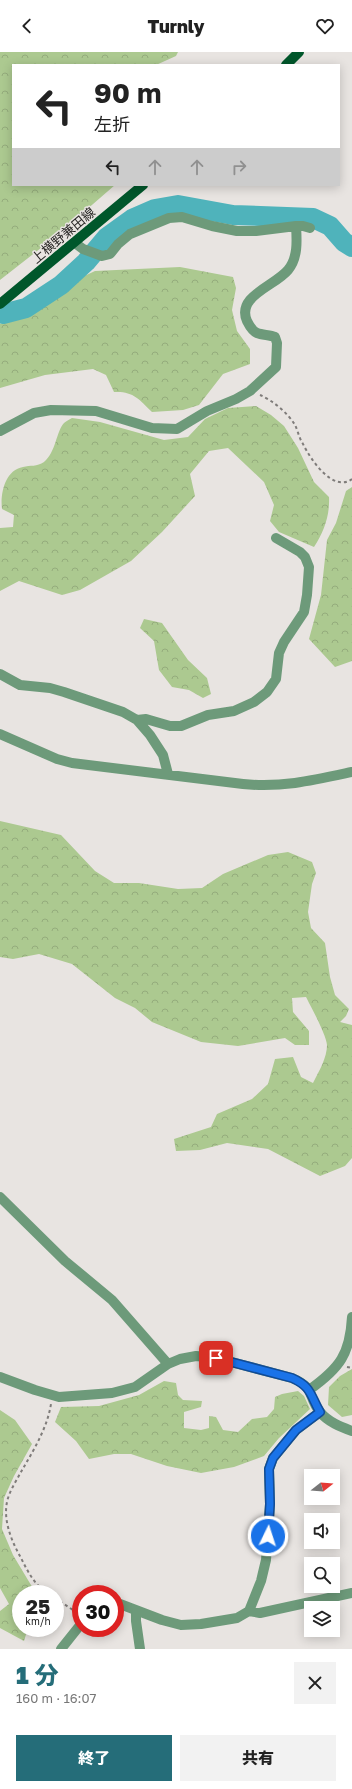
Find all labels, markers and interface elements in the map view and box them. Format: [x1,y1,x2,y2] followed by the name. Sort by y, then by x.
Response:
[16,15,38,37] icon: back
[147,15,205,37] text: Turnly
[314,15,336,37] icon: heart
[94,76,161,109] text: 90 m
[28,80,80,132] icon: left
[94,113,130,135] text: 左折
[102,156,124,178] icon: left
[144,156,166,178] icon: ahead
[186,156,208,178] icon: ahead
[228,156,250,178] icon: right
[28,204,98,266] street label: 上横野兼田線
[199,1341,233,1375] pin
[205,1347,227,1369] icon: arrive
[304,1469,340,1505] north arrow
[304,1469,340,1637] map controls
[304,1513,340,1549] button: sound
[247,1515,289,1557] position arrow
[304,1557,340,1593] button: search
[72,1585,124,1637] speed limit sign: 30
[26,1594,50,1618] text: 25
[304,1601,340,1637] button: layers
[25,1615,51,1627] text: km/h
[16,1660,59,1689] text: 1 分
[294,1662,336,1704] button: close
[16,1690,96,1706] text: 160 m · 16:07
[16,1735,172,1781] button: 終了
[180,1735,336,1781] button: 共有

